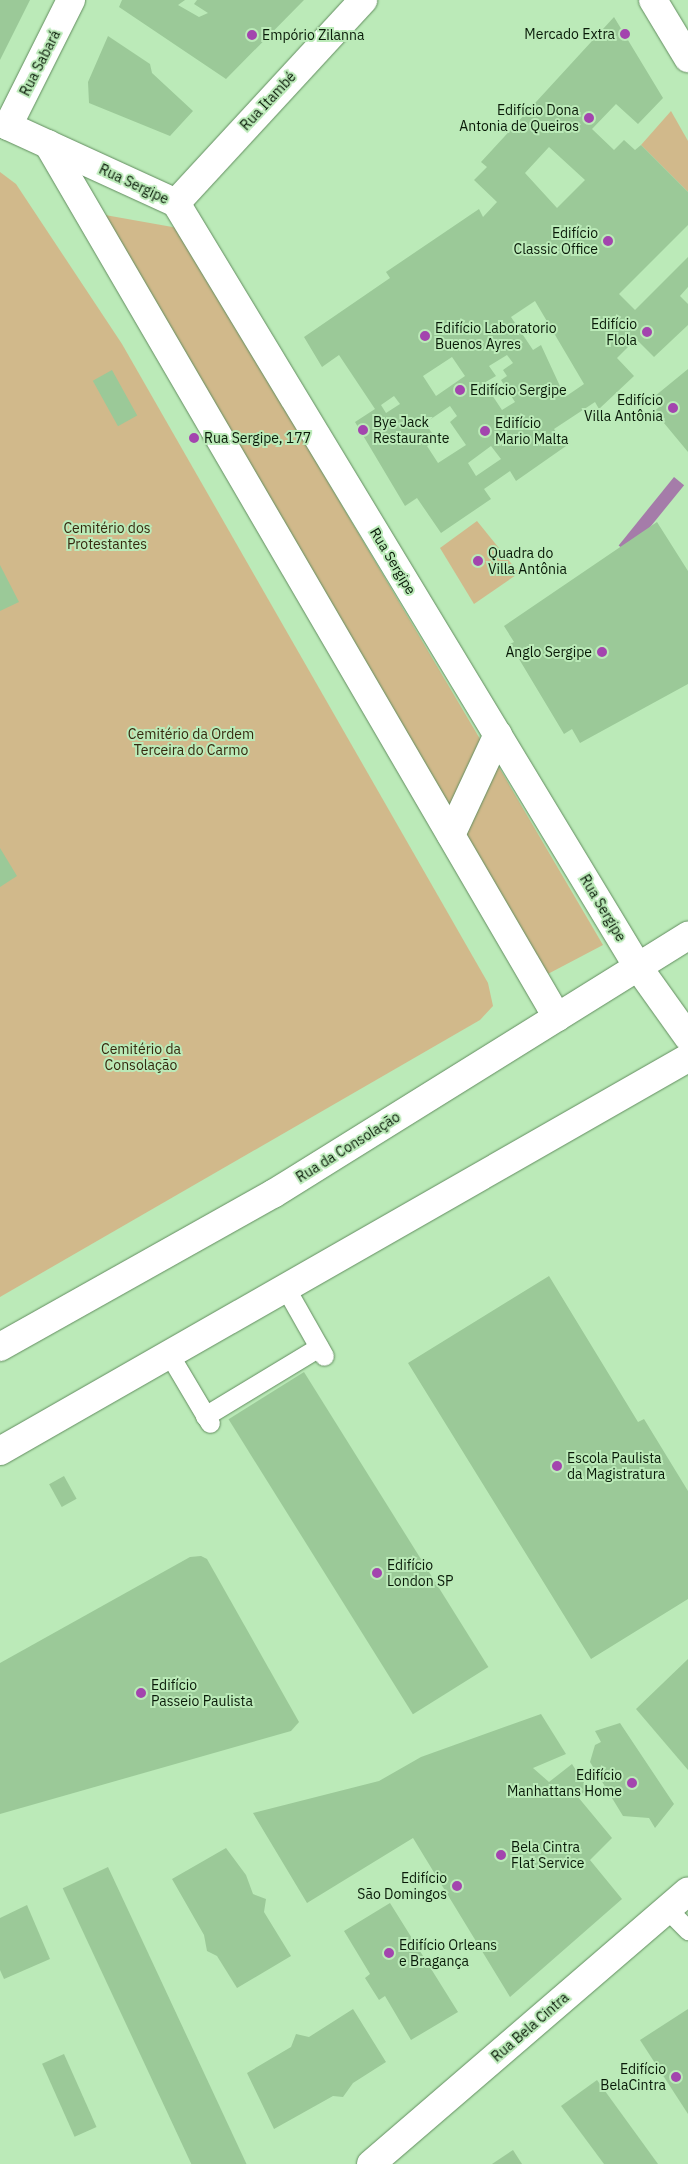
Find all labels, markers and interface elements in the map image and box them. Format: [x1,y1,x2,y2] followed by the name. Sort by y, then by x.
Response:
[524,26,615,42] place label: Mercado Extra
[16,27,64,99] street label: Rua Sabará
[262,27,364,43] place label: Empório Zilanna
[619,28,631,40] marker: Mercado Extra
[246,29,258,41] marker: Empório Zilanna
[237,68,299,134] street label: Rua Itambé
[459,102,579,134] place label: Edifício Dona Antonia de Queiros
[583,112,595,124] marker: Edifício Dona Antonia de Queiros
[96,161,172,207] street label: Rua Sergipe
[514,225,598,258] place label: Edifício Classic Office
[602,235,614,247] marker: Edifício Classic Office
[591,316,637,348] place label: Edifício Flola
[435,320,557,352] place label: Edifício Laboratorio Buenos Ayres
[641,326,653,338] marker: Edifício Flola
[419,330,431,342] marker: Edifício Laboratorio Buenos Ayres
[470,382,567,398] place label: Edifício Sergipe
[454,384,466,396] marker: Edifício Sergipe
[584,392,663,424] place label: Edifício Villa Antônia
[667,402,679,414] marker: Edifício Villa Antônia
[373,414,450,447] place label: Bye Jack Restaurante
[495,415,569,448] place label: Edifício Mario Malta
[357,424,369,436] marker: Bye Jack Restaurante
[479,425,491,437] marker: Edifício Mario Malta
[204,430,311,446] place label: Rua Sergipe, 177
[188,432,200,444] marker: Rua Sergipe, 177
[63,520,151,552] park label: Cemitério dos Protestantes
[366,525,420,597] street label: Rua Sergipe
[488,545,567,578] place label: Quadra do Villa Antônia
[472,555,484,567] marker: Quadra do Villa Antônia
[505,644,592,660] place label: Anglo Sergipe
[596,646,608,658] marker: Anglo Sergipe
[128,726,254,759] park label: Cemitério da Ordem Terceira do Carmo
[576,872,630,944] street label: Rua Sergipe
[101,1041,181,1074] park label: Cemitério da Consolação
[293,1108,403,1186] street label: Rua da Consolação
[567,1450,665,1482] place label: Escola Paulista da Magistratura
[551,1460,563,1472] marker: Escola Paulista da Magistratura
[387,1557,453,1590] place label: Edifício London SP
[371,1567,383,1579] marker: Edifício London SP
[151,1677,253,1710] place label: Edifício Passeio Paulista
[135,1687,147,1699] marker: Edifício Passeio Paulista
[507,1767,622,1800] place label: Edifício Manhattans Home
[626,1777,638,1789] marker: Edifício Manhattans Home
[511,1839,584,1871] place label: Bela Cintra Flat Service
[495,1849,507,1861] marker: Bela Cintra Flat Service
[357,1870,447,1902] place label: Edifício São Domingos
[451,1880,463,1892] marker: Edifício São Domingos
[399,1937,497,1970] place label: Edifício Orleans e Bragança
[383,1947,395,1959] marker: Edifício Orleans e Bragança
[488,1989,572,2065] street label: Rua Bela Cintra
[600,2061,666,2094] place label: Edifício BelaCintra
[670,2071,682,2083] marker: Edifício BelaCintra

